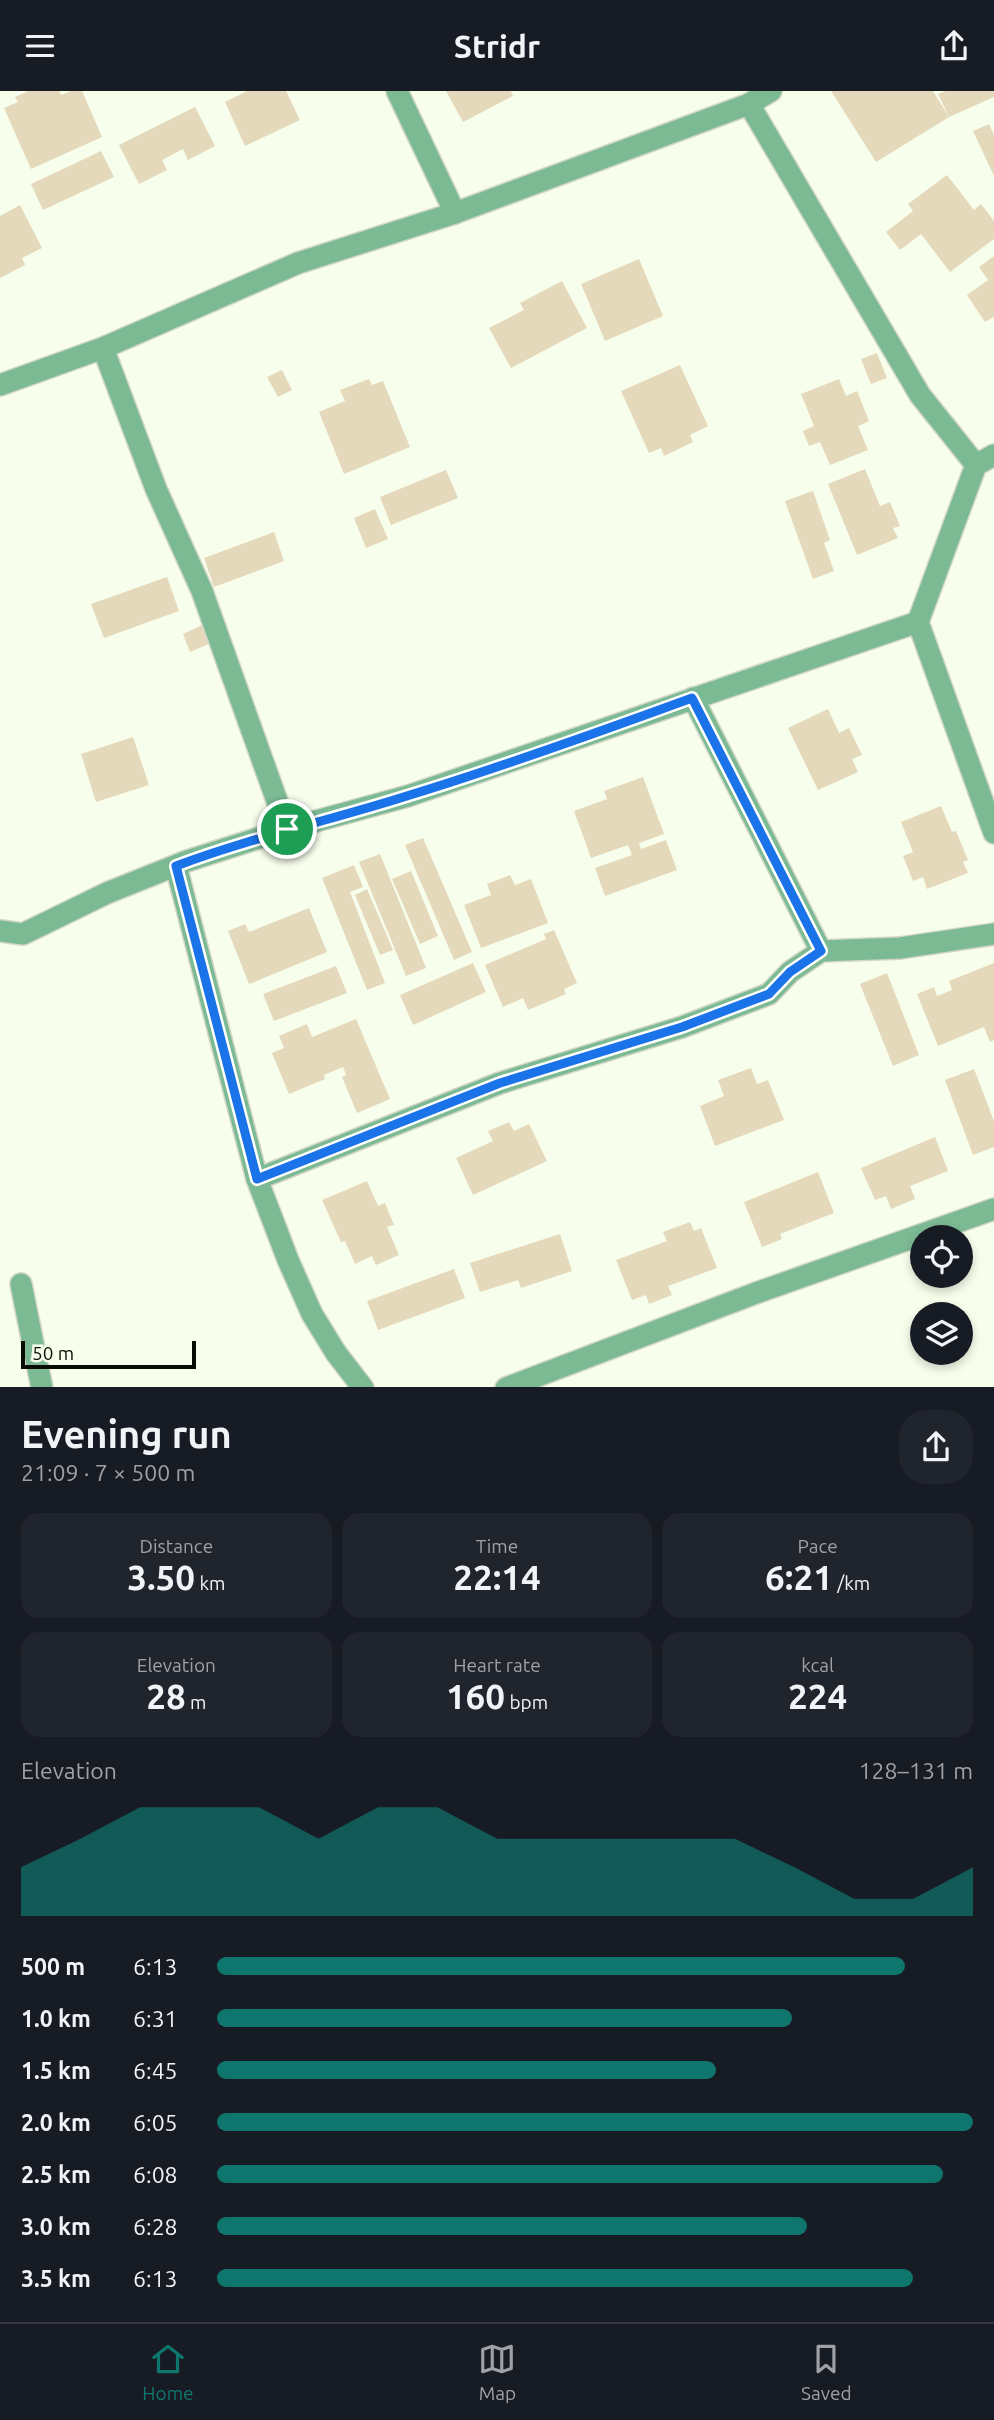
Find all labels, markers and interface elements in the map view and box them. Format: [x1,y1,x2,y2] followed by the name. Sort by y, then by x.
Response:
[21,27,59,65] icon: menu
[935,27,973,65] icon: share
[454,28,540,64] text: Stridr
[257,799,317,859] pin
[268,810,306,848] icon: arrive
[910,1225,973,1365] map controls
[910,1225,973,1288] button: locate
[910,1302,973,1365] button: layers
[21,1339,196,1370] scale bar
[32,1342,74,1364] text: 50 m
[899,1410,973,1484] button: share
[21,1413,232,1455] text: Evening run
[21,1460,195,1485] text: 21:09 · 7 × 500 m
[140,1535,213,1557] text: Distance
[476,1535,518,1557] text: Time
[798,1535,838,1557] text: Pace
[127,1557,195,1597] text: 3.50
[453,1557,541,1597] text: 22:14
[765,1557,833,1597] text: 6:21
[195,1572,225,1594] text: km
[833,1572,870,1594] text: /km
[137,1654,216,1676] text: Elevation
[453,1654,541,1676] text: Heart rate
[801,1654,834,1676] text: kcal
[146,1676,186,1716] text: 28
[446,1676,505,1716] text: 160
[788,1676,847,1716] text: 224
[186,1691,206,1713] text: m
[505,1691,548,1713] text: bpm
[21,1758,117,1783] text: Elevation
[859,1758,973,1783] text: 128–131 m
[21,1954,85,1979] text: 500 m
[133,1954,178,1979] text: 6:13
[21,2006,91,2031] text: 1.0 km
[133,2006,178,2031] text: 6:31
[21,2058,91,2083] text: 1.5 km
[133,2058,178,2083] text: 6:45
[21,2110,91,2135] text: 2.0 km
[133,2110,178,2135] text: 6:05
[21,2162,91,2187] text: 2.5 km
[133,2162,178,2187] text: 6:08
[21,2214,91,2239] text: 3.0 km
[133,2214,178,2239] text: 6:28
[21,2266,91,2291] text: 3.5 km
[133,2266,178,2291] text: 6:13
[142,2340,194,2404] tab: Home
[478,2340,516,2404] tab: Map
[801,2340,852,2404] tab: Saved

